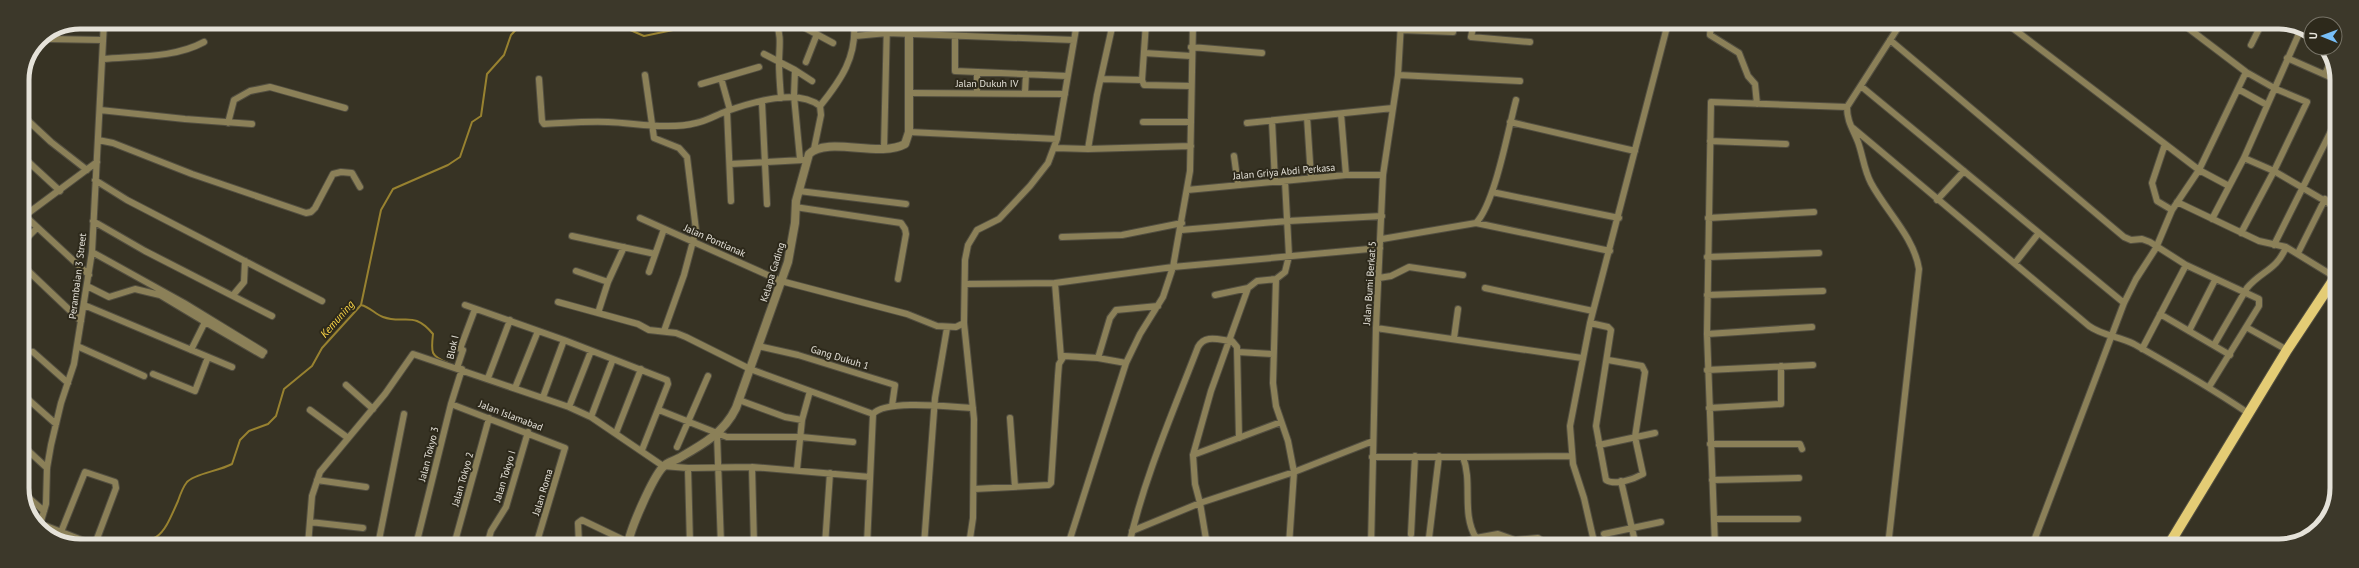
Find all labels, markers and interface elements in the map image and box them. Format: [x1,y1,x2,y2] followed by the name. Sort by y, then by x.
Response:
[2303,16,2343,56] north arrow
[2306,32,2320,39] text: U
[955,77,1019,90] street label: Jalan Dukuh IV
[1231,161,1336,183] street label: Jalan Griya Abdi Perkasa
[681,221,748,260] street label: Jalan Pontianak
[66,232,89,320] street label: Perambaian 3 Street
[757,241,788,304] street label: Kelapa Gading
[1360,241,1379,326] street label: Jalan Bumi Berkat 5
[317,297,357,341] water label: Kemuning
[443,334,462,360] street label: Blok I
[809,342,871,373] street label: Gang Dukuh 1
[476,397,545,434] street label: Jalan Islamabad
[415,425,442,484] street label: Jalan Tokyo 3
[490,449,519,505] street label: Jalan Tokyo I
[448,450,476,509] street label: Jalan Tokyo 2
[529,467,556,518] street label: Jalan Roma

